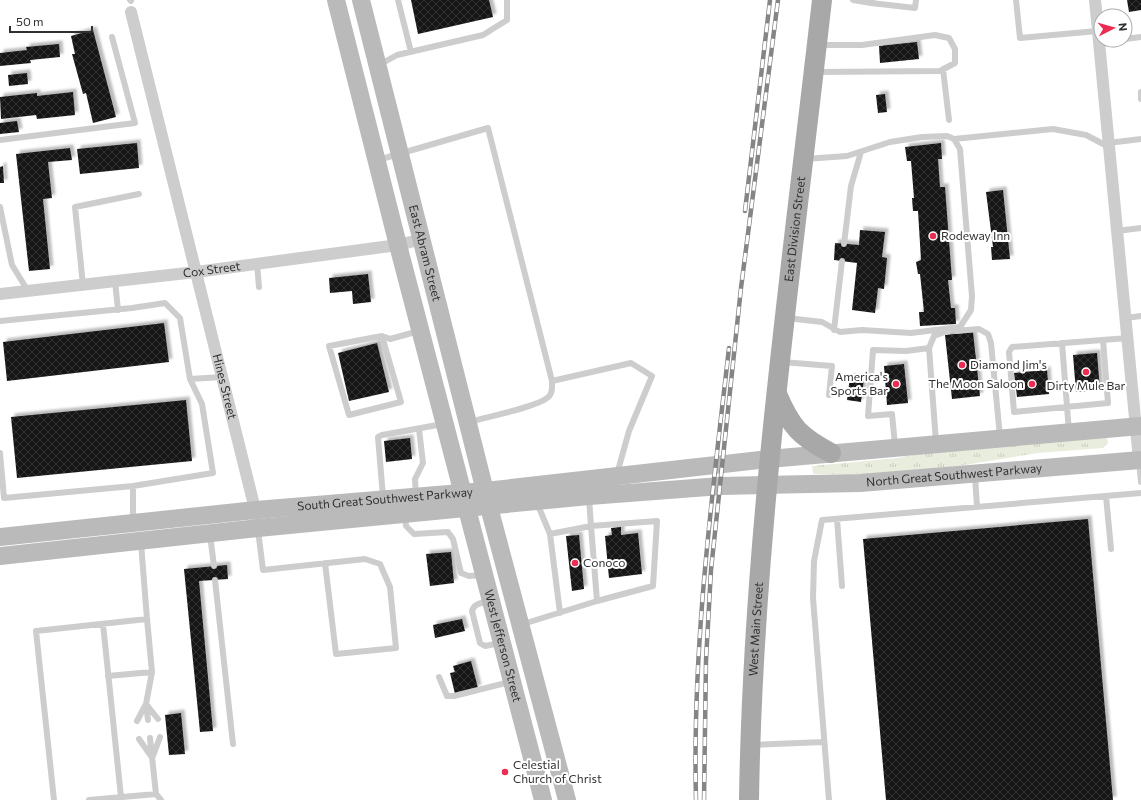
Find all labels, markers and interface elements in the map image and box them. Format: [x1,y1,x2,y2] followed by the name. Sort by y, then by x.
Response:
[10,8,92,34] scale bar
[1093,8,1133,48] north arrow
[16,14,44,28] text: 50 m
[1117,22,1130,32] text: N
[781,175,807,283] street label: East Division Street
[407,203,445,303] street label: East Abram Street
[941,228,1010,242] place label: Rodeway Inn
[928,231,938,241] marker: Rodeway Inn
[182,258,241,279] street label: Cox Street
[211,352,240,421] street label: Hines Street
[970,357,1047,372] place label: Diamond Jim's
[957,360,967,370] marker: Diamond Jim's
[1081,367,1091,377] marker: Dirty Mule Bar
[830,369,888,397] place label: America's Sports Bar
[928,376,1024,390] place label: The Moon Saloon
[1047,378,1126,392] place label: Dirty Mule Bar
[891,379,901,389] marker: America's Sports Bar
[1027,379,1037,389] marker: The Moon Saloon
[866,460,1043,488] street label: North Great Southwest Parkway
[297,484,473,513] street label: South Great Southwest Parkway
[583,555,626,569] place label: Conoco
[570,558,580,568] marker: Conoco
[745,581,765,677] street label: West Main Street
[482,588,525,703] street label: West Jefferson Street
[513,757,602,785] place label: Celestial Church of Christ
[500,767,510,777] marker: Celestial Church of Christ

